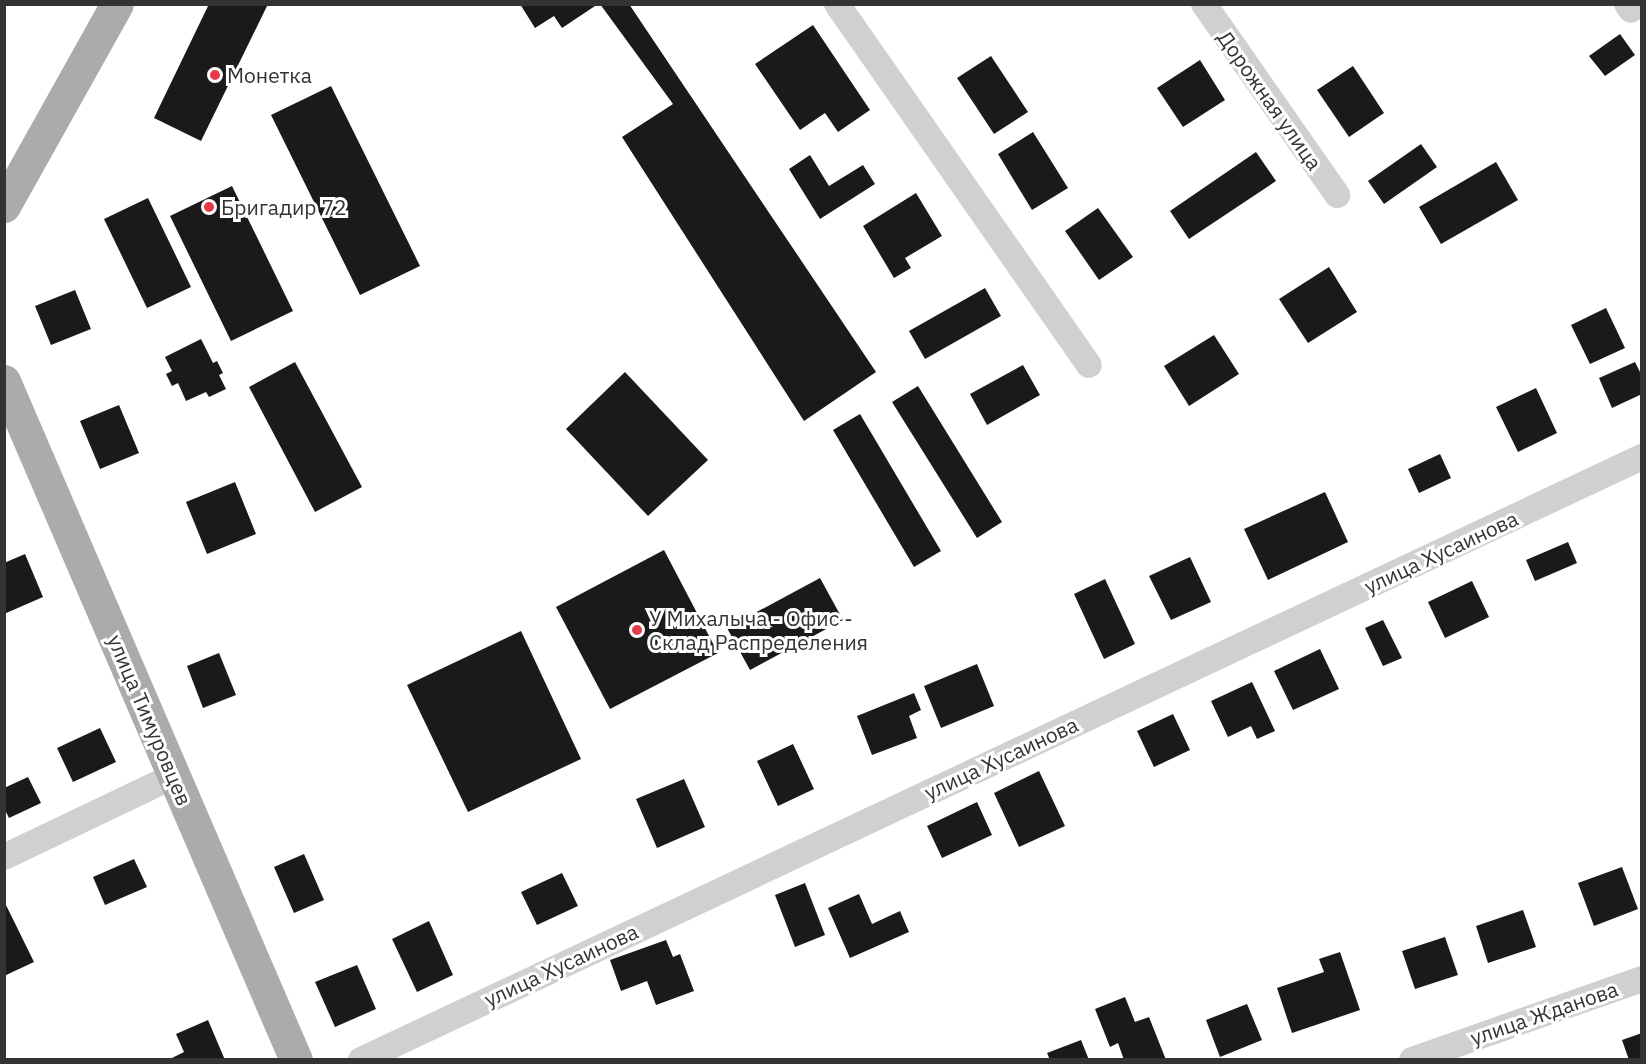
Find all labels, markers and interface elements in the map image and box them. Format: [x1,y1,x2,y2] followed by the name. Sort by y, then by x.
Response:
[1212,25,1328,175] street label: Дорожная улица
[227,62,312,88] place label: Монетка
[208,68,222,82] marker: Монетка
[221,194,347,220] place label: Бригадир 72
[202,200,216,214] marker: Бригадир 72
[1360,505,1522,599] street label: улица Хусаинова
[649,605,868,655] place label: У Михалыча - Офис - Склад Распределения
[630,623,644,637] marker: У Михалыча - Офис - Склад Распределения
[103,631,197,809] street label: улица Тимуровцев
[920,711,1082,805] street label: улица Хусаинова
[480,918,642,1012] street label: улица Хусаинова
[1467,976,1621,1050] street label: улица Жданова

